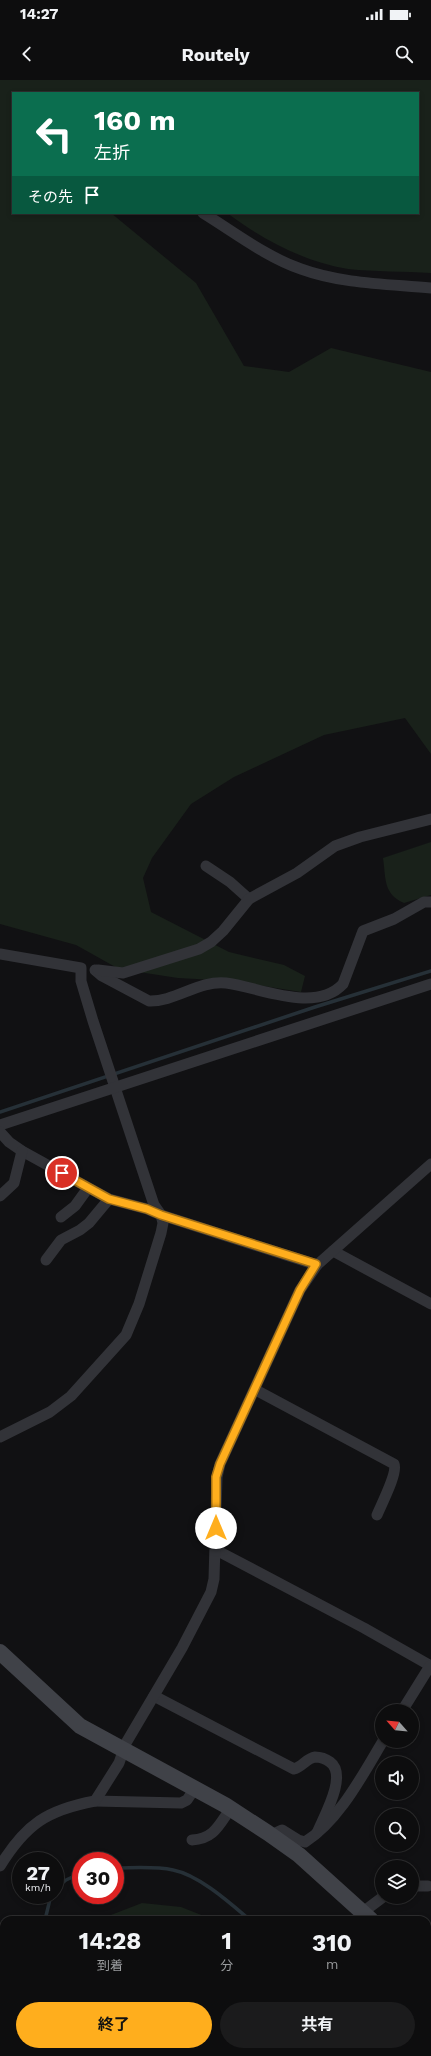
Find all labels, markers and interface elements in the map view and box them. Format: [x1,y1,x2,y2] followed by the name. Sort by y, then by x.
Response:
[20,5,58,23] text: 14:27
[16,43,38,65] icon: back
[393,43,415,65] icon: search
[181,44,250,65] text: Routely
[94,104,176,137] text: 160 m
[28,108,80,160] icon: left
[94,142,130,163] text: 左折
[81,184,103,206] icon: arrive
[28,188,73,206] text: その先
[45,1156,79,1190] pin
[51,1162,73,1184] icon: arrive
[195,1507,237,1549] position arrow
[375,1704,419,1748] north arrow
[375,1704,419,1904] map controls
[375,1756,419,1800] button: sound
[375,1808,419,1852] button: search
[72,1852,124,1904] speed limit sign: 30
[375,1860,419,1904] button: layers
[26,1861,50,1885] text: 27
[25,1882,51,1893] text: km/h
[79,1927,141,1955] text: 14:28
[222,1927,232,1955] text: 1
[312,1929,352,1957] text: 310
[326,1957,338,1972] text: m
[97,1958,123,1973] text: 到着
[220,1958,233,1973] text: 分
[16,2002,212,2048] button: 終了
[220,2002,415,2048] button: 共有

